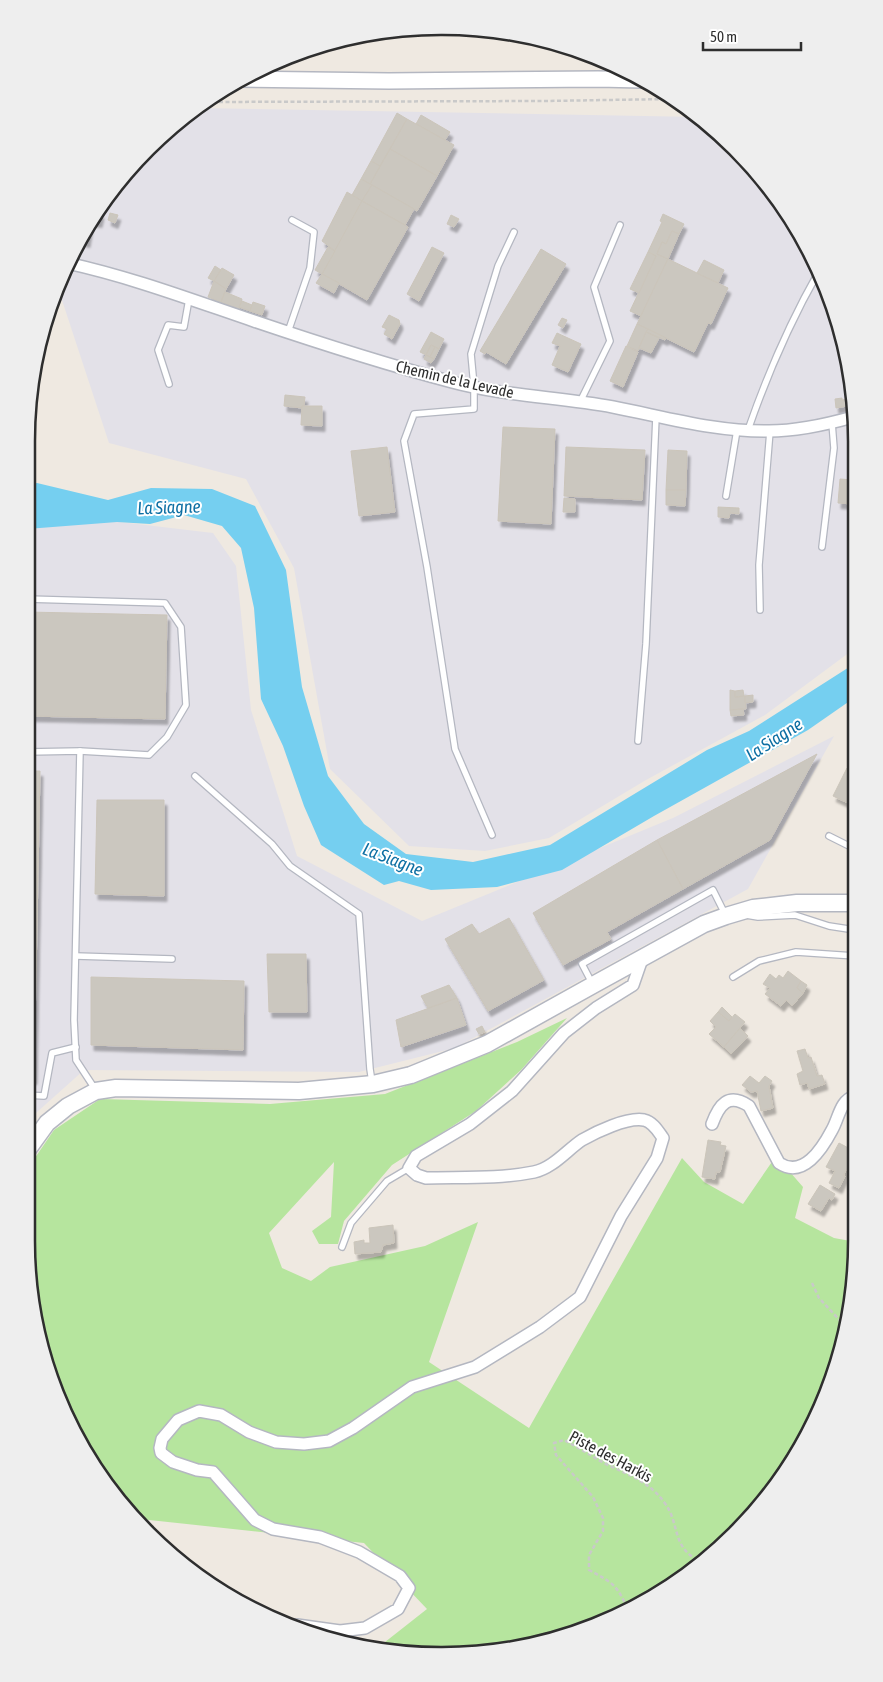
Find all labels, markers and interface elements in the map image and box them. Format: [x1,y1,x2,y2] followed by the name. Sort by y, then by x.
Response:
[703,20,800,52] scale bar
[710,28,737,45] text: 50 m
[394,357,516,401] street label: Chemin de la Levade
[137,495,201,519] water label: La Siagne
[742,713,806,765] water label: La Siagne
[360,838,426,880] water label: La Siagne
[567,1427,656,1485] street label: Piste des Harkis

